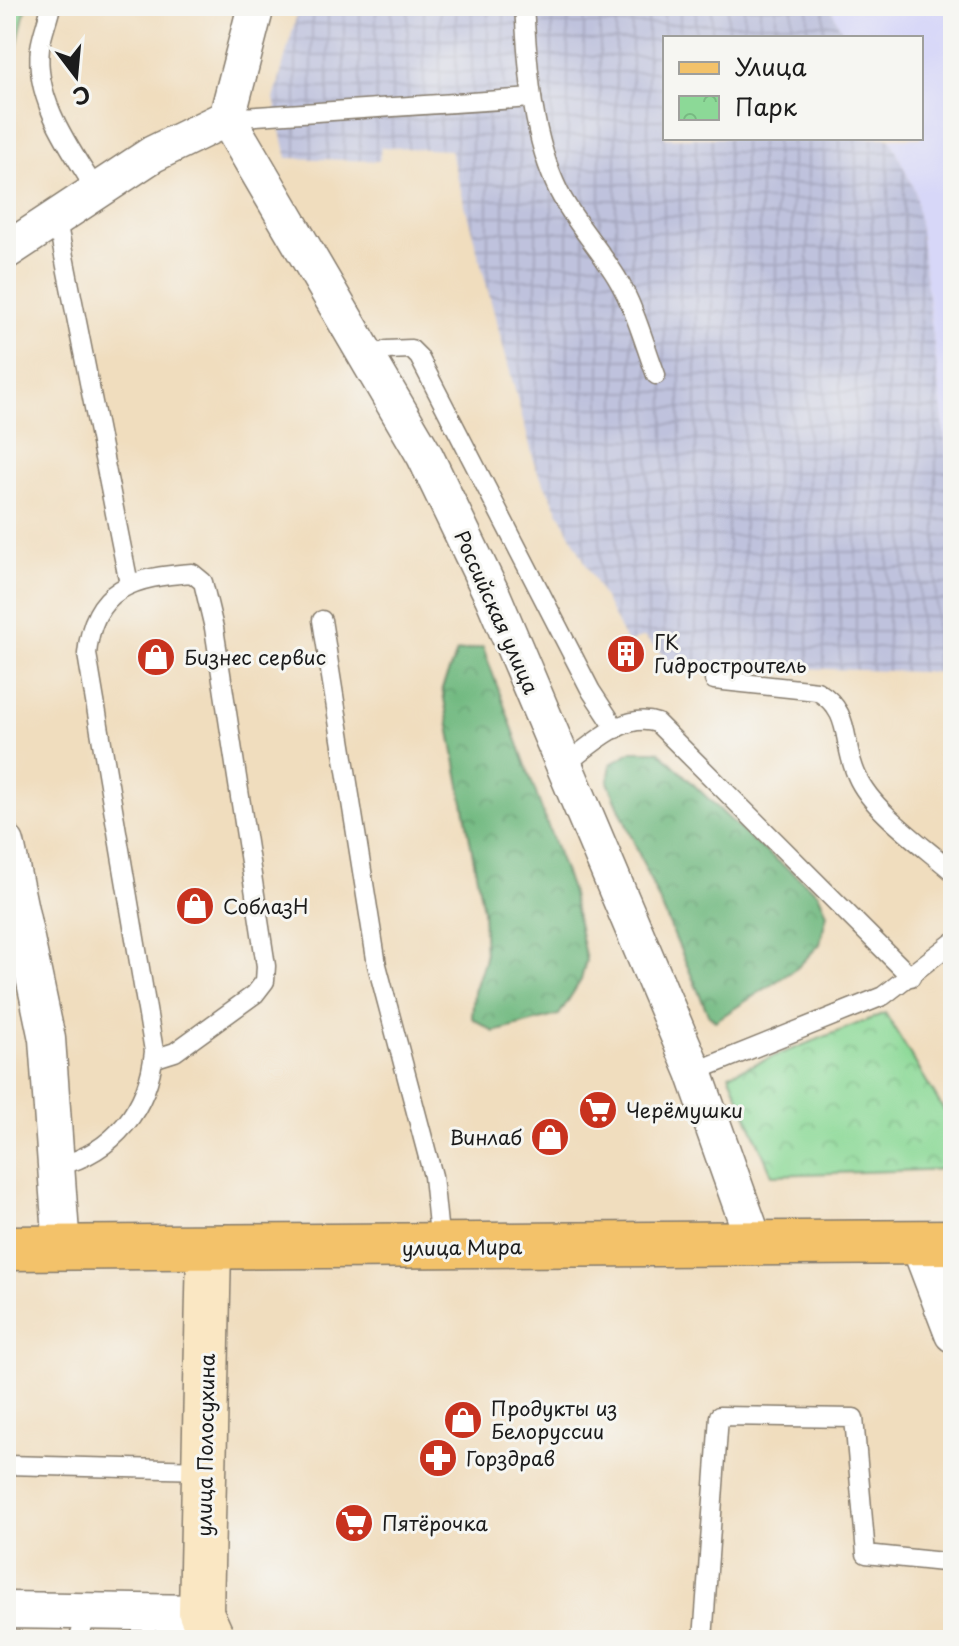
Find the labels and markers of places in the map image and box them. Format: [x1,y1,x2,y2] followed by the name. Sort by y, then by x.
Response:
[654,627,806,680] place label: ГК Гидростроитель
[605,633,647,675] building icon: ГК Гидростроитель
[135,636,177,678] shop icon: Бизнес сервис
[184,642,326,672] place label: Бизнес сервис
[174,885,216,927] shop icon: СоблазН
[223,891,308,921] place label: СоблазН
[577,1089,619,1131] supermarket icon: Черёмушки
[626,1095,743,1125] place label: Черёмушки
[529,1116,571,1158] shop icon: Винлаб
[450,1122,522,1152] place label: Винлаб
[491,1393,617,1446] place label: Продукты из Белоруссии
[442,1399,484,1441] shop icon: Продукты из Белоруссии
[417,1437,459,1479] pharmacy icon: Горздрав
[466,1443,555,1473] place label: Горздрав
[333,1502,375,1544] supermarket icon: Пятёрочка
[382,1508,488,1538] place label: Пятёрочка

